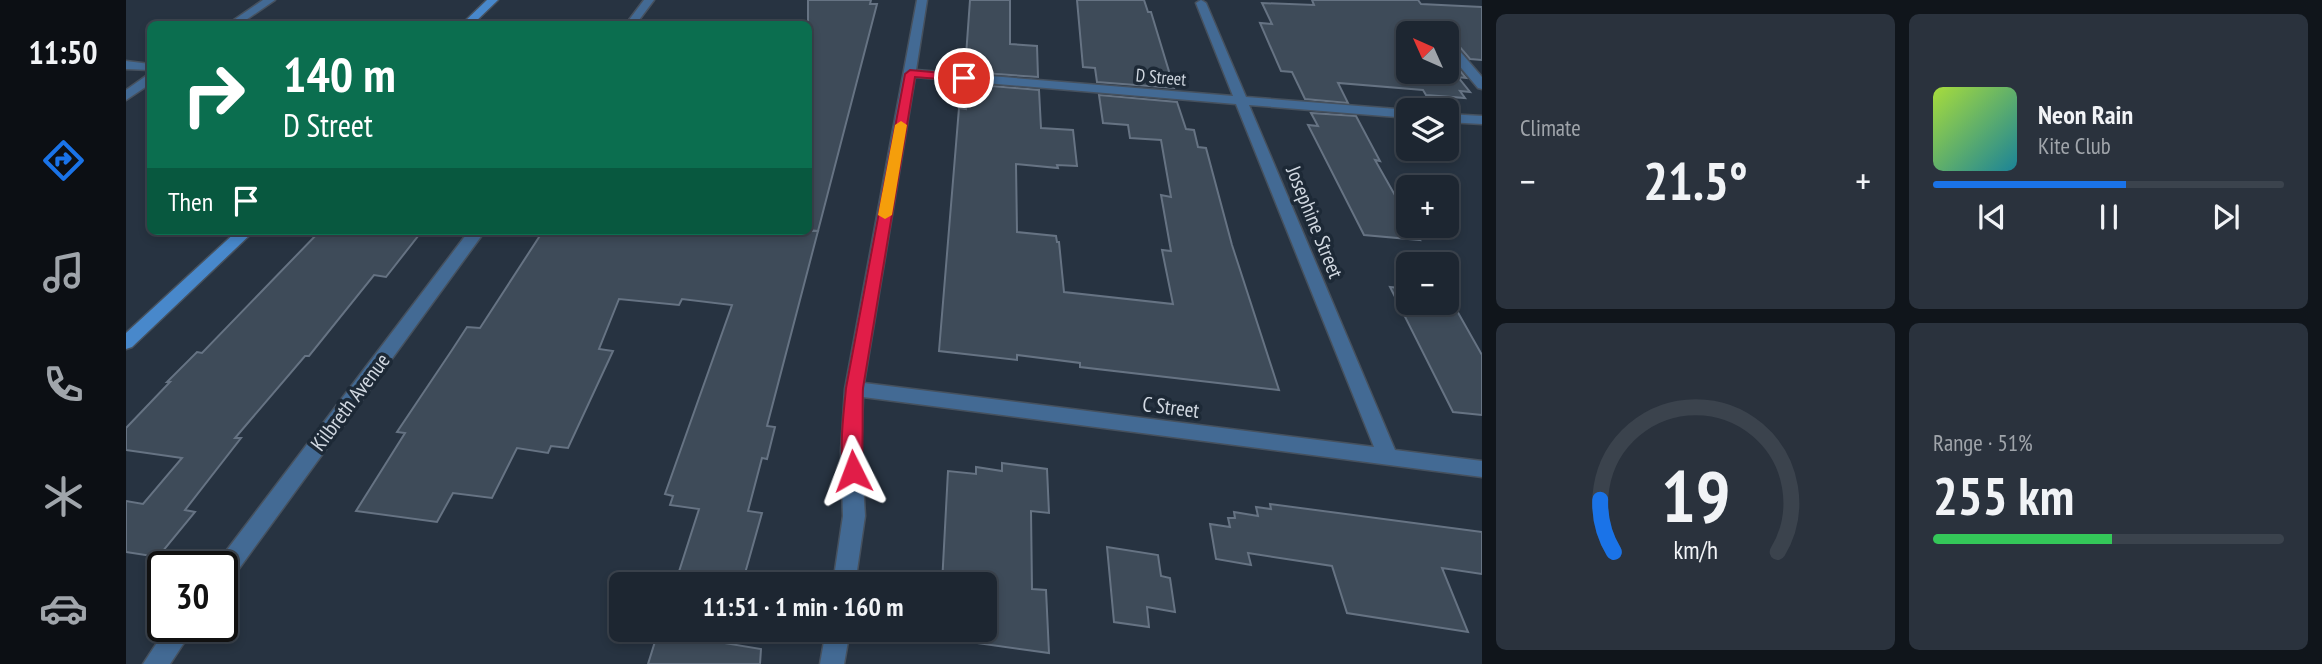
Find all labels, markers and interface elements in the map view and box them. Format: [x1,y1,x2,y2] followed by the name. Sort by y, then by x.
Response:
[1396,21,1460,84] north arrow
[1396,21,1459,315] map controls
[28,31,98,73] text: 11:50
[283,42,396,106] text: 140 m
[934,48,994,108] pin
[168,49,259,140] icon: right
[945,59,983,97] icon: arrive
[1135,63,1187,91] street label: D Street
[1396,98,1459,161] button: layers
[2038,98,2133,131] text: Neon Rain
[283,104,373,146] text: D Street
[1520,113,1581,142] text: Climate
[2038,131,2111,160] text: Kite Club
[39,136,88,185] icon: directions
[1643,147,1748,214] text: 21.5°
[1520,156,1536,205] text: −
[1855,156,1871,205] text: +
[1280,161,1350,282] street label: Josephine Street
[1396,175,1459,238] button: +
[227,182,265,220] icon: arrive
[168,185,213,218] text: Then
[1973,198,2011,236] icon: previous
[2090,198,2128,236] icon: pause
[2207,198,2245,236] icon: next
[39,248,88,297] icon: music
[1396,252,1459,315] button: −
[305,348,395,456] street label: Kilbreth Avenue
[39,360,88,409] icon: phone
[1141,390,1201,424] street label: C Street
[1933,428,2033,457] text: Range · 51%
[816,434,890,508] position arrow
[1661,449,1730,543] text: 19
[1933,462,2074,529] text: 255 km
[39,472,88,521] icon: climate
[1673,534,1718,566] text: km/h
[147,551,238,642] speed limit sign: 30
[39,584,88,633] icon: car
[703,590,903,623] text: 11:51 · 1 min · 160 m

